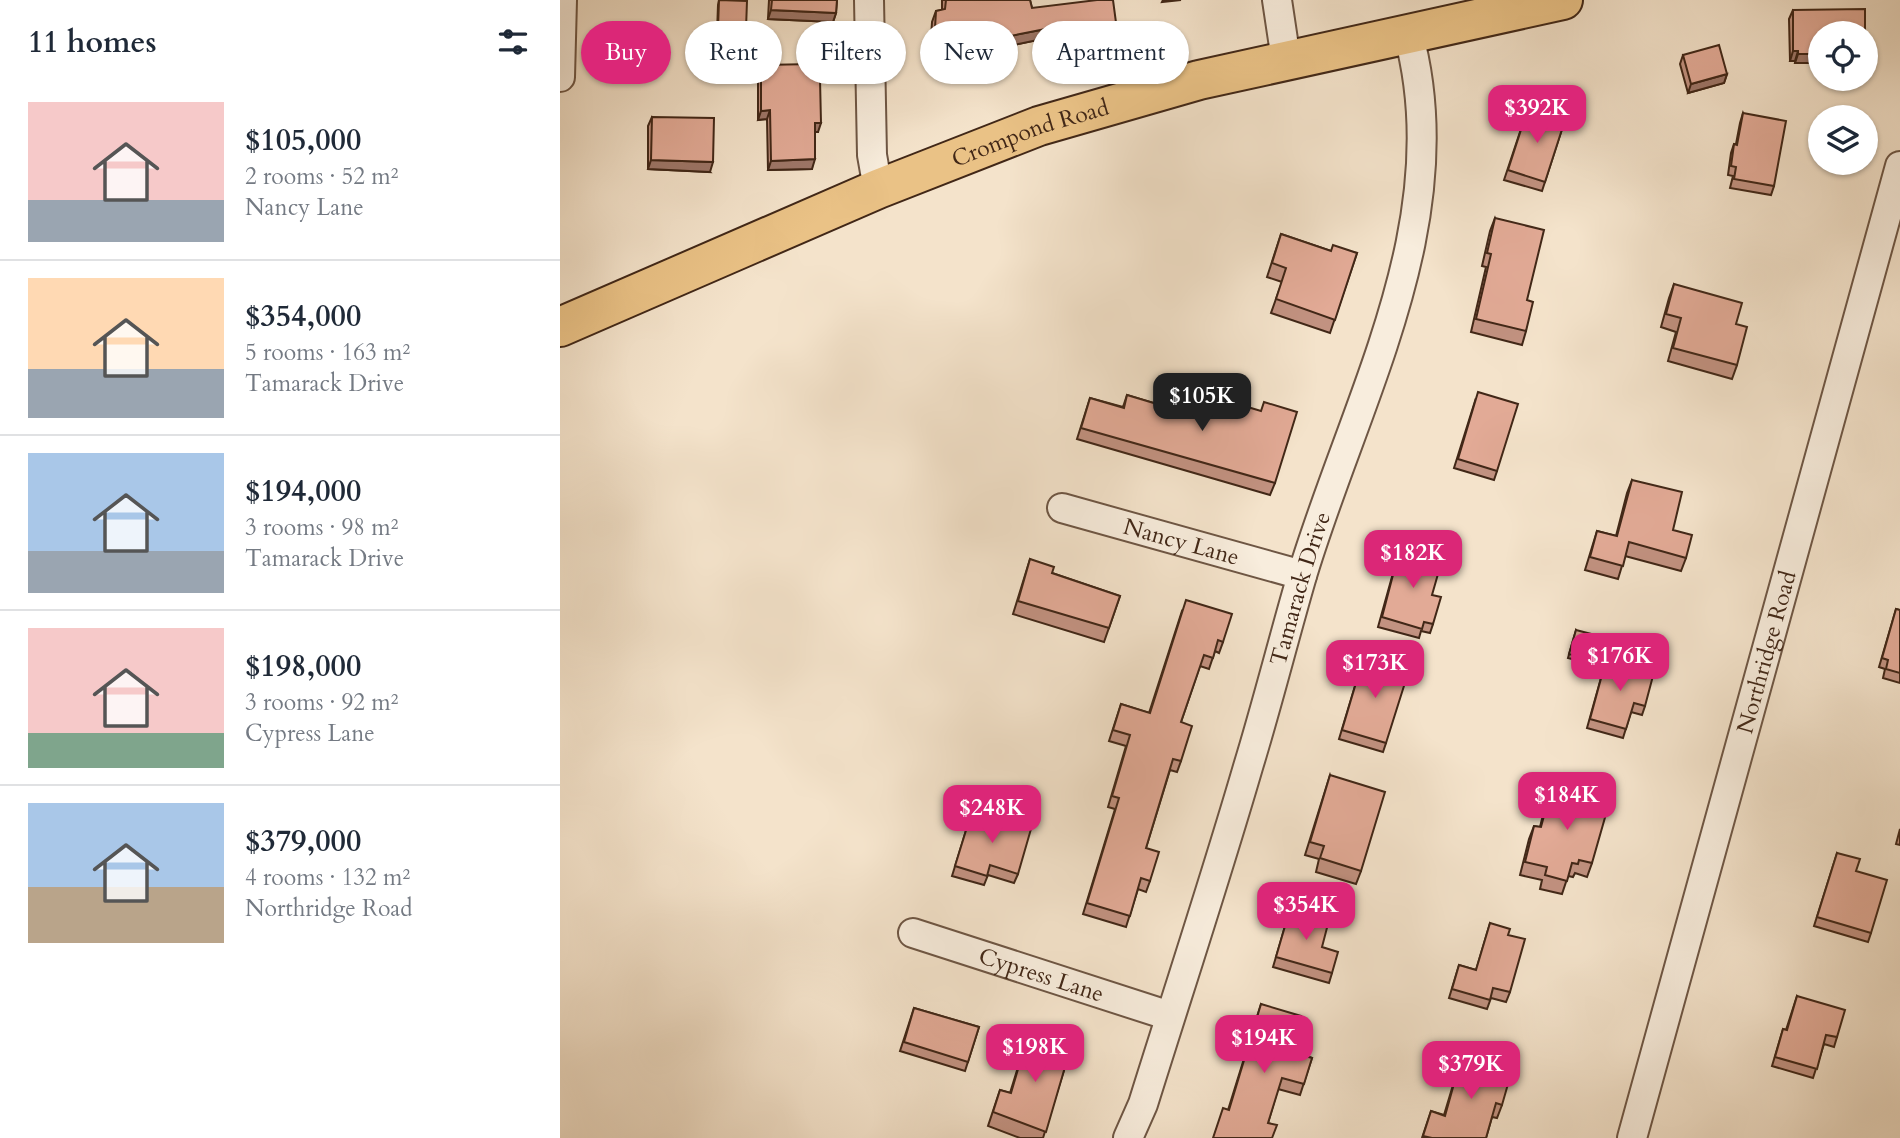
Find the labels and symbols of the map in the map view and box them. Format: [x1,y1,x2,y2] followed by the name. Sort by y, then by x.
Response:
[1488,86,1586,145] pin: $392K
[947,92,1113,175] street label: Crompond Road
[1153,374,1251,433] pin: $105K
[1263,507,1338,669] street label: Tamarack Drive
[1120,511,1243,573] street label: Nancy Lane
[1364,530,1462,590] pin: $182K
[1729,567,1804,737] street label: Northridge Road
[1571,634,1669,693] pin: $176K
[1326,640,1424,700] pin: $173K
[1518,772,1616,832] pin: $184K
[943,786,1041,845] pin: $248K
[1257,883,1355,942] pin: $354K
[975,940,1108,1010] street label: Cypress Lane
[1215,1016,1313,1075] pin: $194K
[986,1024,1084,1084] pin: $198K
[1422,1042,1520,1101] pin: $379K

